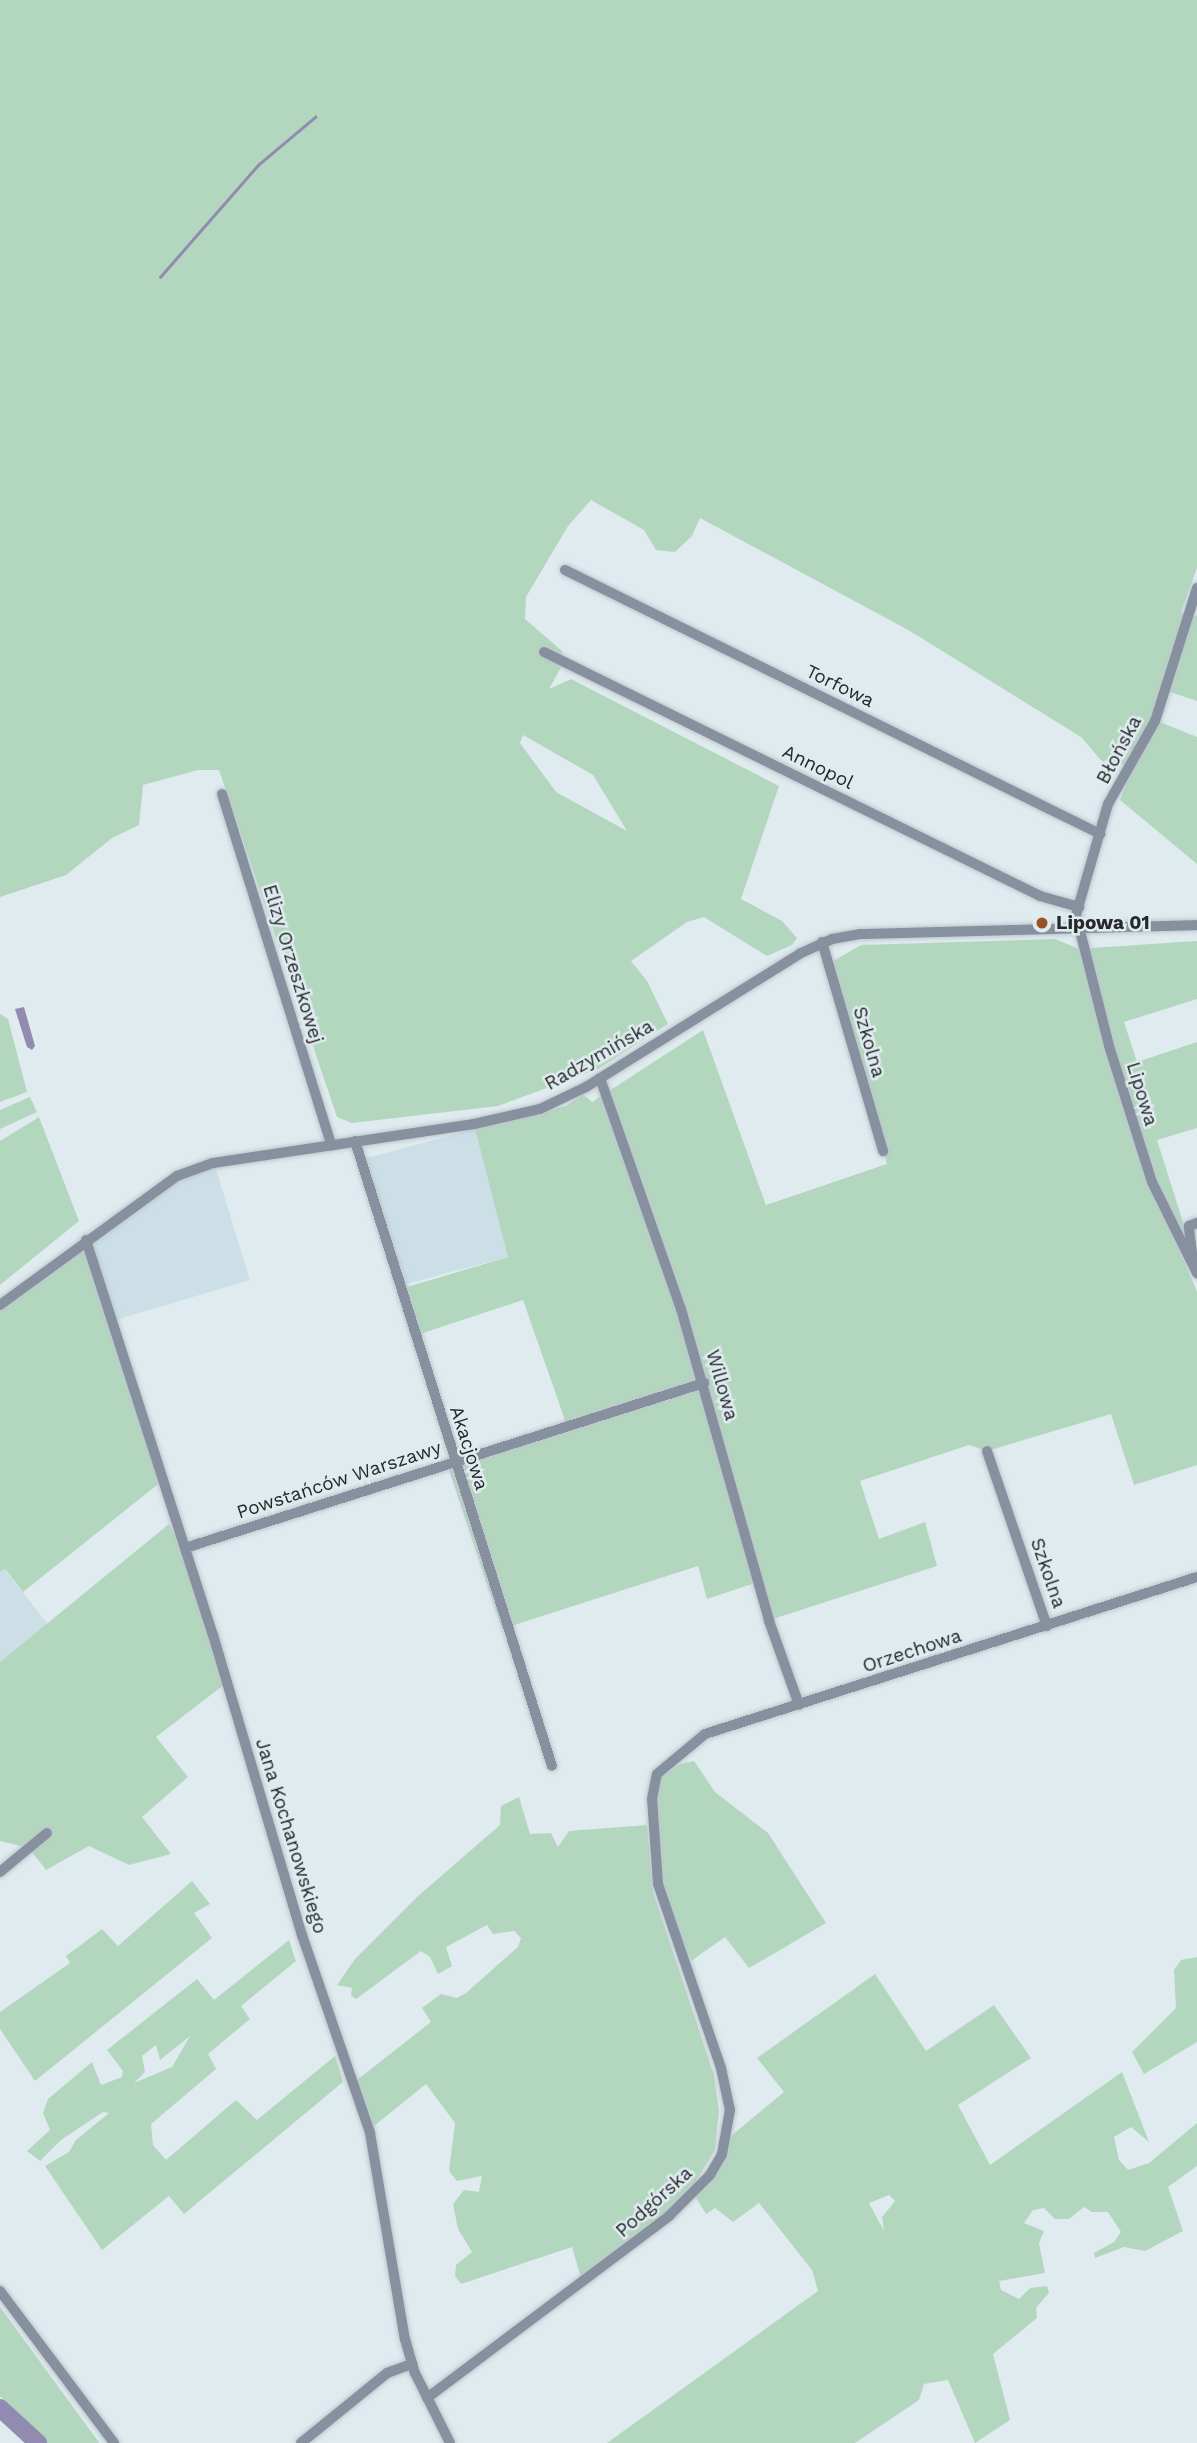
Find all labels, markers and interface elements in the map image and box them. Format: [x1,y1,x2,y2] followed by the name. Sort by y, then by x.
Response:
[802,660,878,712] street label: Torfowa
[1092,712,1146,788] street label: Błońska
[779,740,857,794] street label: Annopol
[258,882,328,1046] street label: Elizy Orzeszkowej
[1056,912,1150,934] place label: Lipowa 01
[1034,915,1050,931] marker: Lipowa 01
[848,1004,890,1080] street label: Szkolna
[541,1015,657,1095] street label: Radzymińska
[1121,1059,1163,1129] street label: Lipowa
[701,1347,743,1423] street label: Willowa
[445,1403,493,1493] street label: Akacjowa
[233,1436,445,1524] street label: Powstańców Warszawy
[1025,1535,1071,1611] street label: Szkolna
[860,1624,964,1678] street label: Orzechowa
[250,1735,332,1937] street label: Jana Kochanowskiego
[611,2162,697,2242] street label: Podgórska

